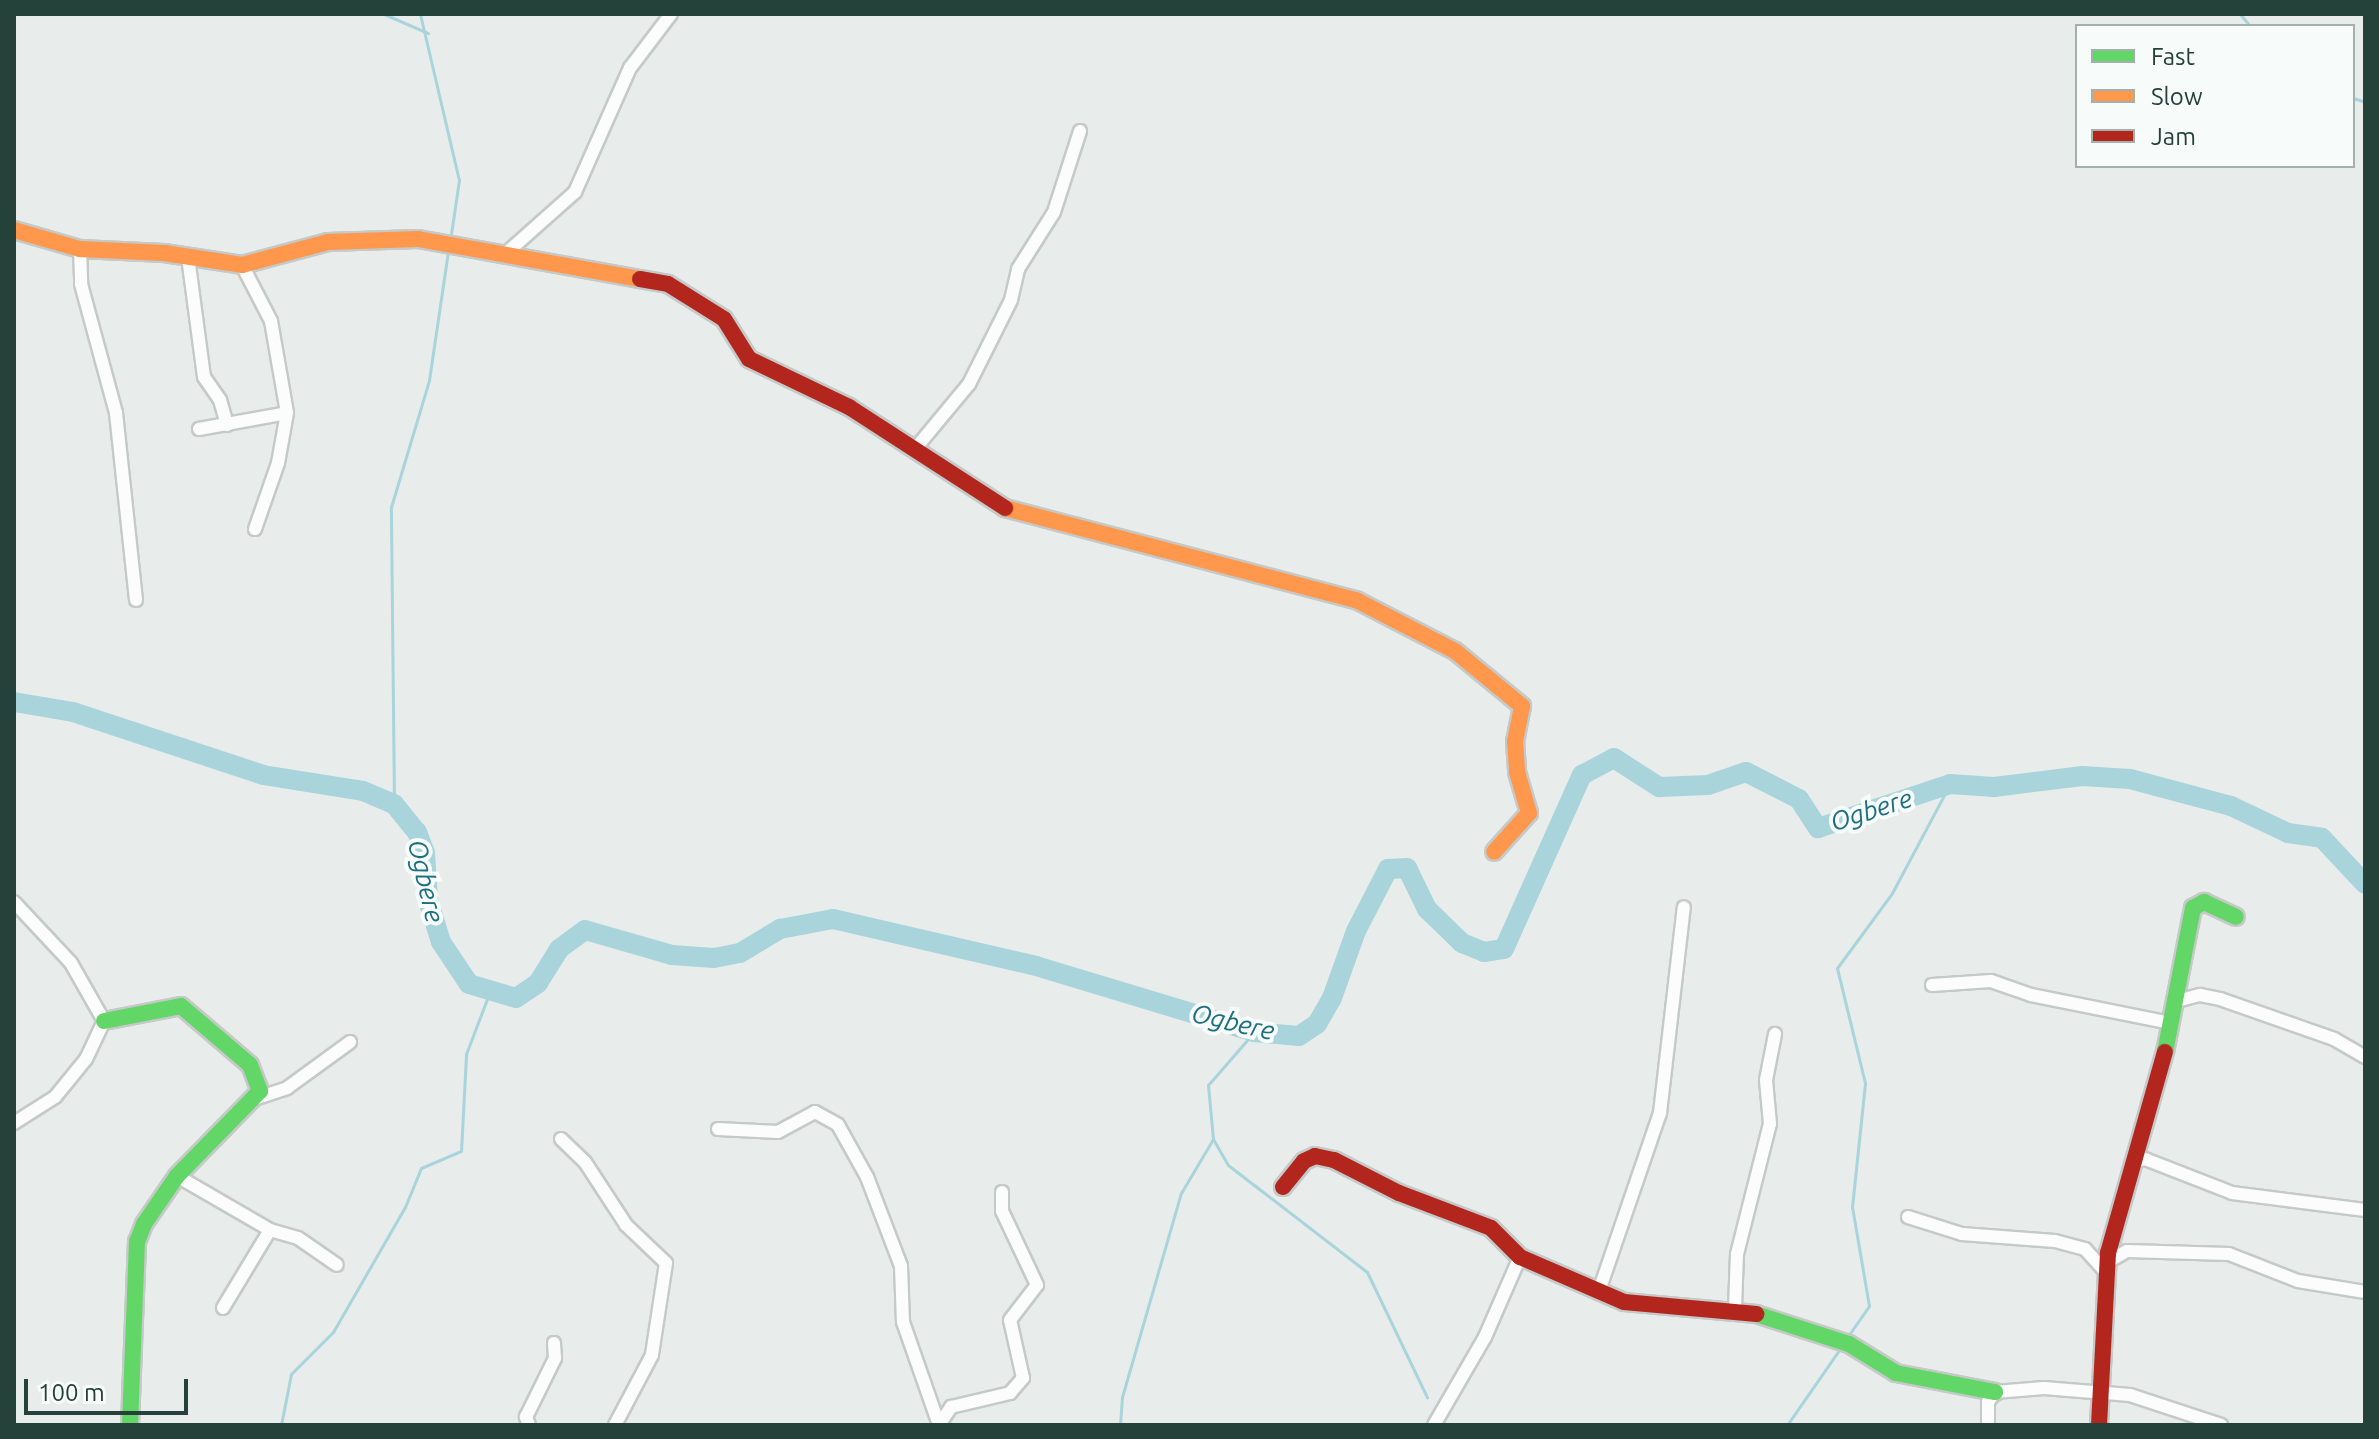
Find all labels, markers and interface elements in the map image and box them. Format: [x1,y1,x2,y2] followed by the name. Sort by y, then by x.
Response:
[2075,24,2355,168] legend
[2151,43,2195,70] text: Fast
[2151,83,2203,110] text: Slow
[2151,123,2196,150] text: Jam
[1826,782,1916,838] water label: Ogbere
[401,836,451,926] water label: Ogbere
[1188,997,1278,1047] water label: Ogbere
[28,1363,192,1413] scale bar
[38,1379,105,1406] text: 100 m

